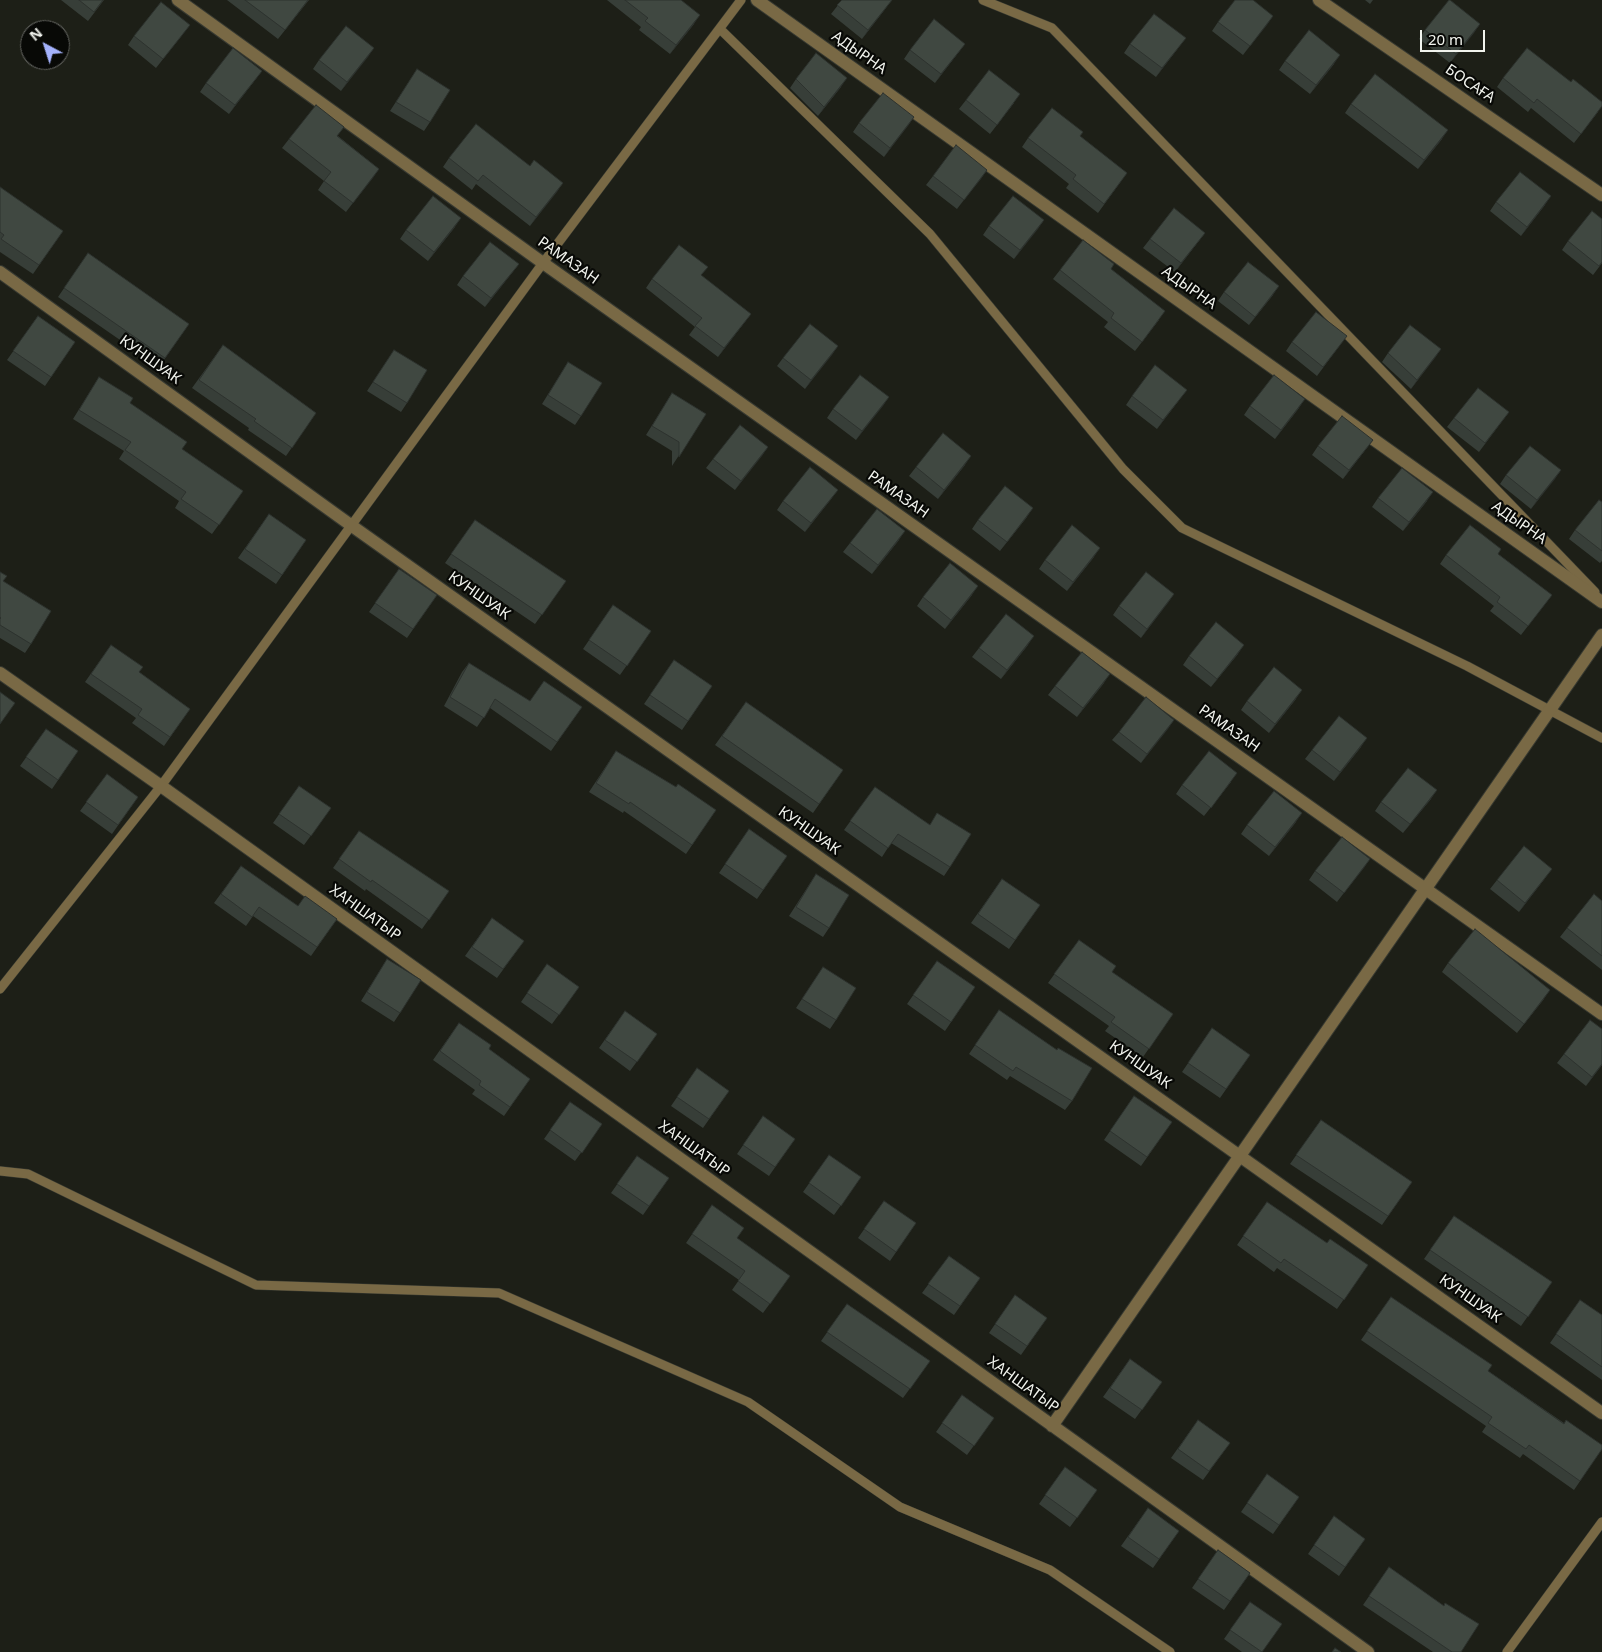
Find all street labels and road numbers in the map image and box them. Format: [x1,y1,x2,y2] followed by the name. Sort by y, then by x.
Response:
[828,28,890,78] street label: АДЫРНА
[1442,61,1498,107] street label: БОСАҒА
[534,233,602,289] street label: РАМАЗАН
[1158,263,1220,313] street label: АДЫРНА
[116,332,184,388] street label: КУНШУАК
[864,467,932,523] street label: РАМАЗАН
[1488,498,1550,548] street label: АДЫРНА
[444,568,514,624] street label: КУНШУАК
[1195,701,1263,757] street label: РАМАЗАН
[774,803,844,859] street label: КУНШУАК
[326,881,404,945] street label: ХАНШАТЫР
[1105,1037,1175,1093] street label: КУНШУАК
[655,1117,733,1181] street label: ХАНШАТЫР
[1435,1271,1505,1327] street label: КУНШУАК
[984,1353,1062,1417] street label: ХАНШАТЫР

